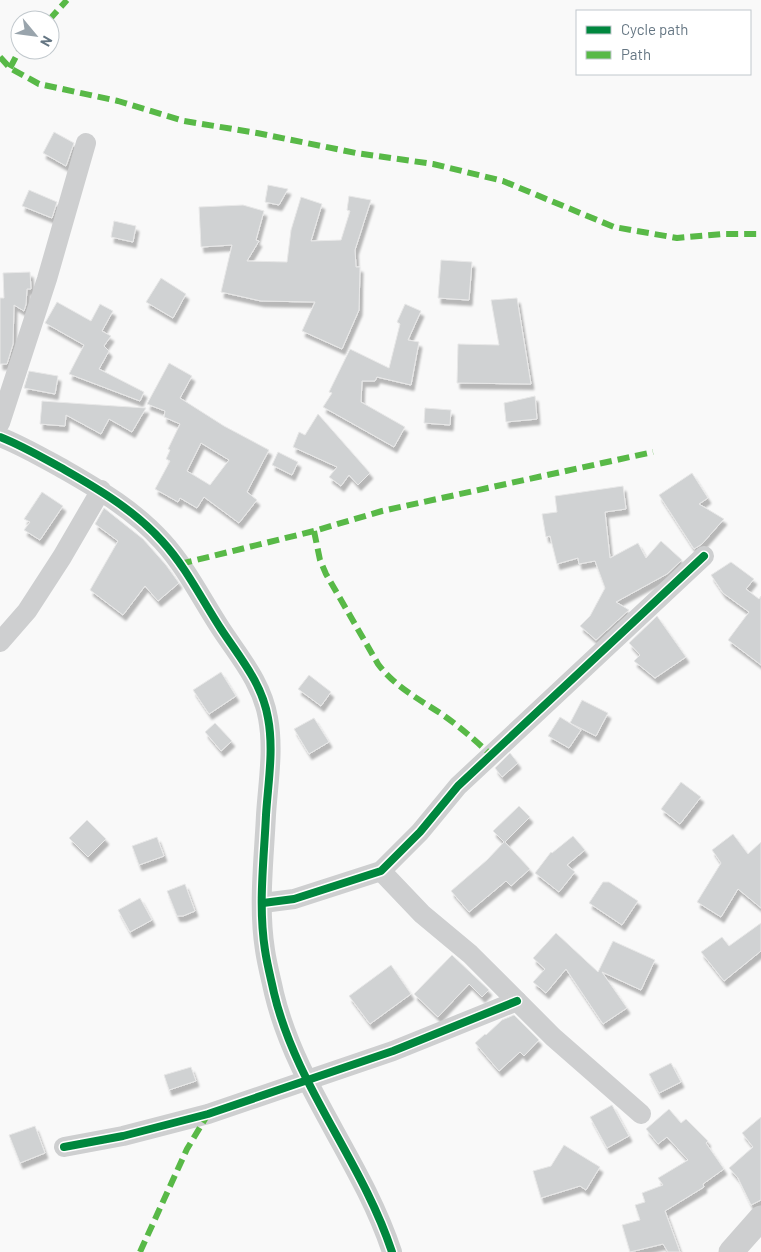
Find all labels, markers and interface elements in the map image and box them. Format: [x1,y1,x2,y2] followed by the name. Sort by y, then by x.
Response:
[10,10,60,60] north arrow
[576,10,751,75] legend
[621,20,688,38] text: Cycle path
[37,33,56,50] text: N
[621,45,651,63] text: Path

